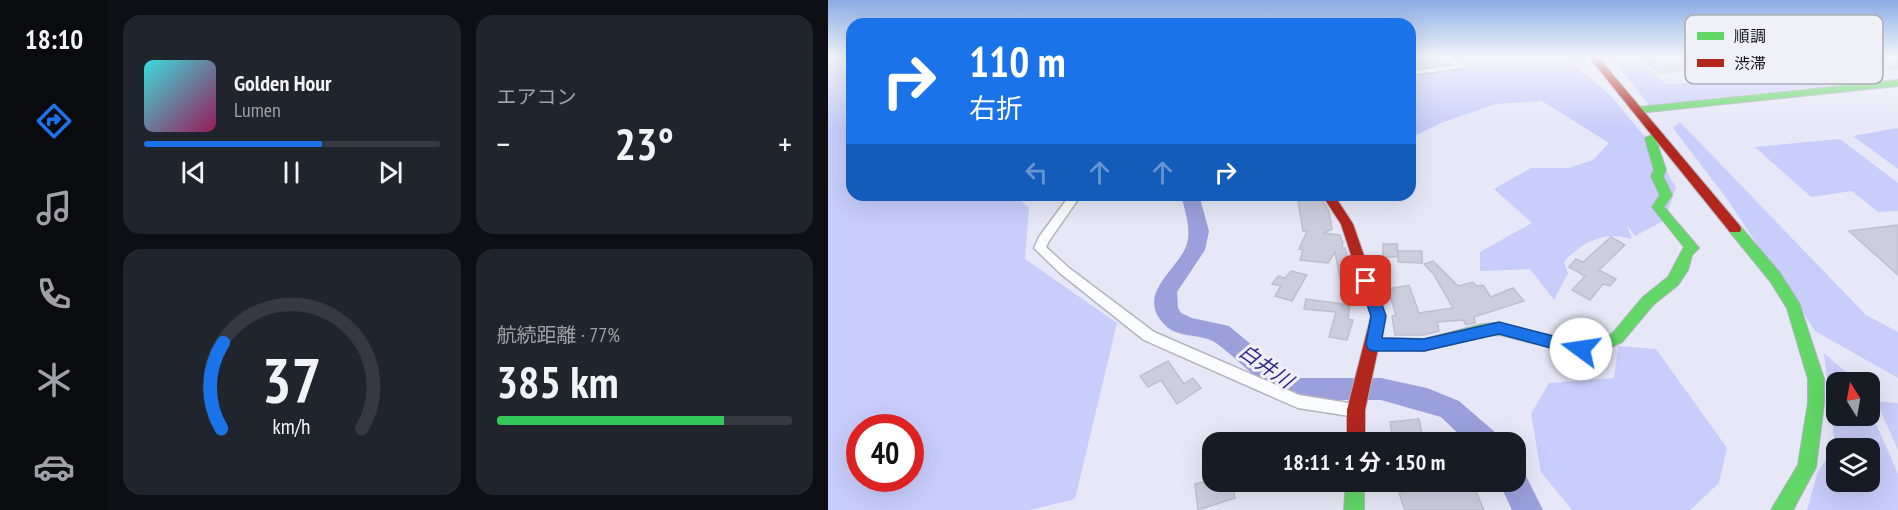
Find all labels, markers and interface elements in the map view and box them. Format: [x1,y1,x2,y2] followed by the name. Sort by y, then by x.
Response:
[1685,15,1883,84] legend
[25,22,83,56] text: 18:10
[1734,26,1766,46] text: 順調
[969,34,1066,89] text: 110 m
[870,42,948,120] icon: right
[1734,53,1766,73] text: 渋滞
[234,69,332,97] text: Golden Hour
[497,84,577,110] text: エアコン
[969,91,1023,125] text: 右折
[234,97,281,123] text: Lumen
[33,100,75,142] icon: directions
[615,114,674,172] text: 23°
[497,122,510,165] text: −
[778,122,792,165] text: +
[177,156,210,189] icon: previous
[275,156,308,189] icon: pause
[374,156,407,189] icon: next
[1020,156,1053,189] icon: left
[1083,156,1116,189] icon: ahead
[1146,156,1179,189] icon: ahead
[1209,156,1242,189] icon: right
[33,187,75,229] icon: music
[1340,255,1391,306] pin
[1349,264,1382,297] icon: arrive
[33,273,75,315] icon: phone
[1549,317,1613,381] position arrow
[497,322,620,348] text: 航続距離 · 77%
[1234,338,1300,395] water label: 白井川
[262,339,322,420] text: 37
[497,352,619,410] text: 385 km
[33,359,75,401] icon: climate
[1826,372,1880,426] north arrow
[1826,372,1880,492] map controls
[273,412,311,440] text: km/h
[846,414,924,492] speed limit sign: 40
[1826,438,1880,492] button: layers
[33,446,75,488] icon: car
[1283,448,1445,476] text: 18:11 · 1 分 · 150 m

